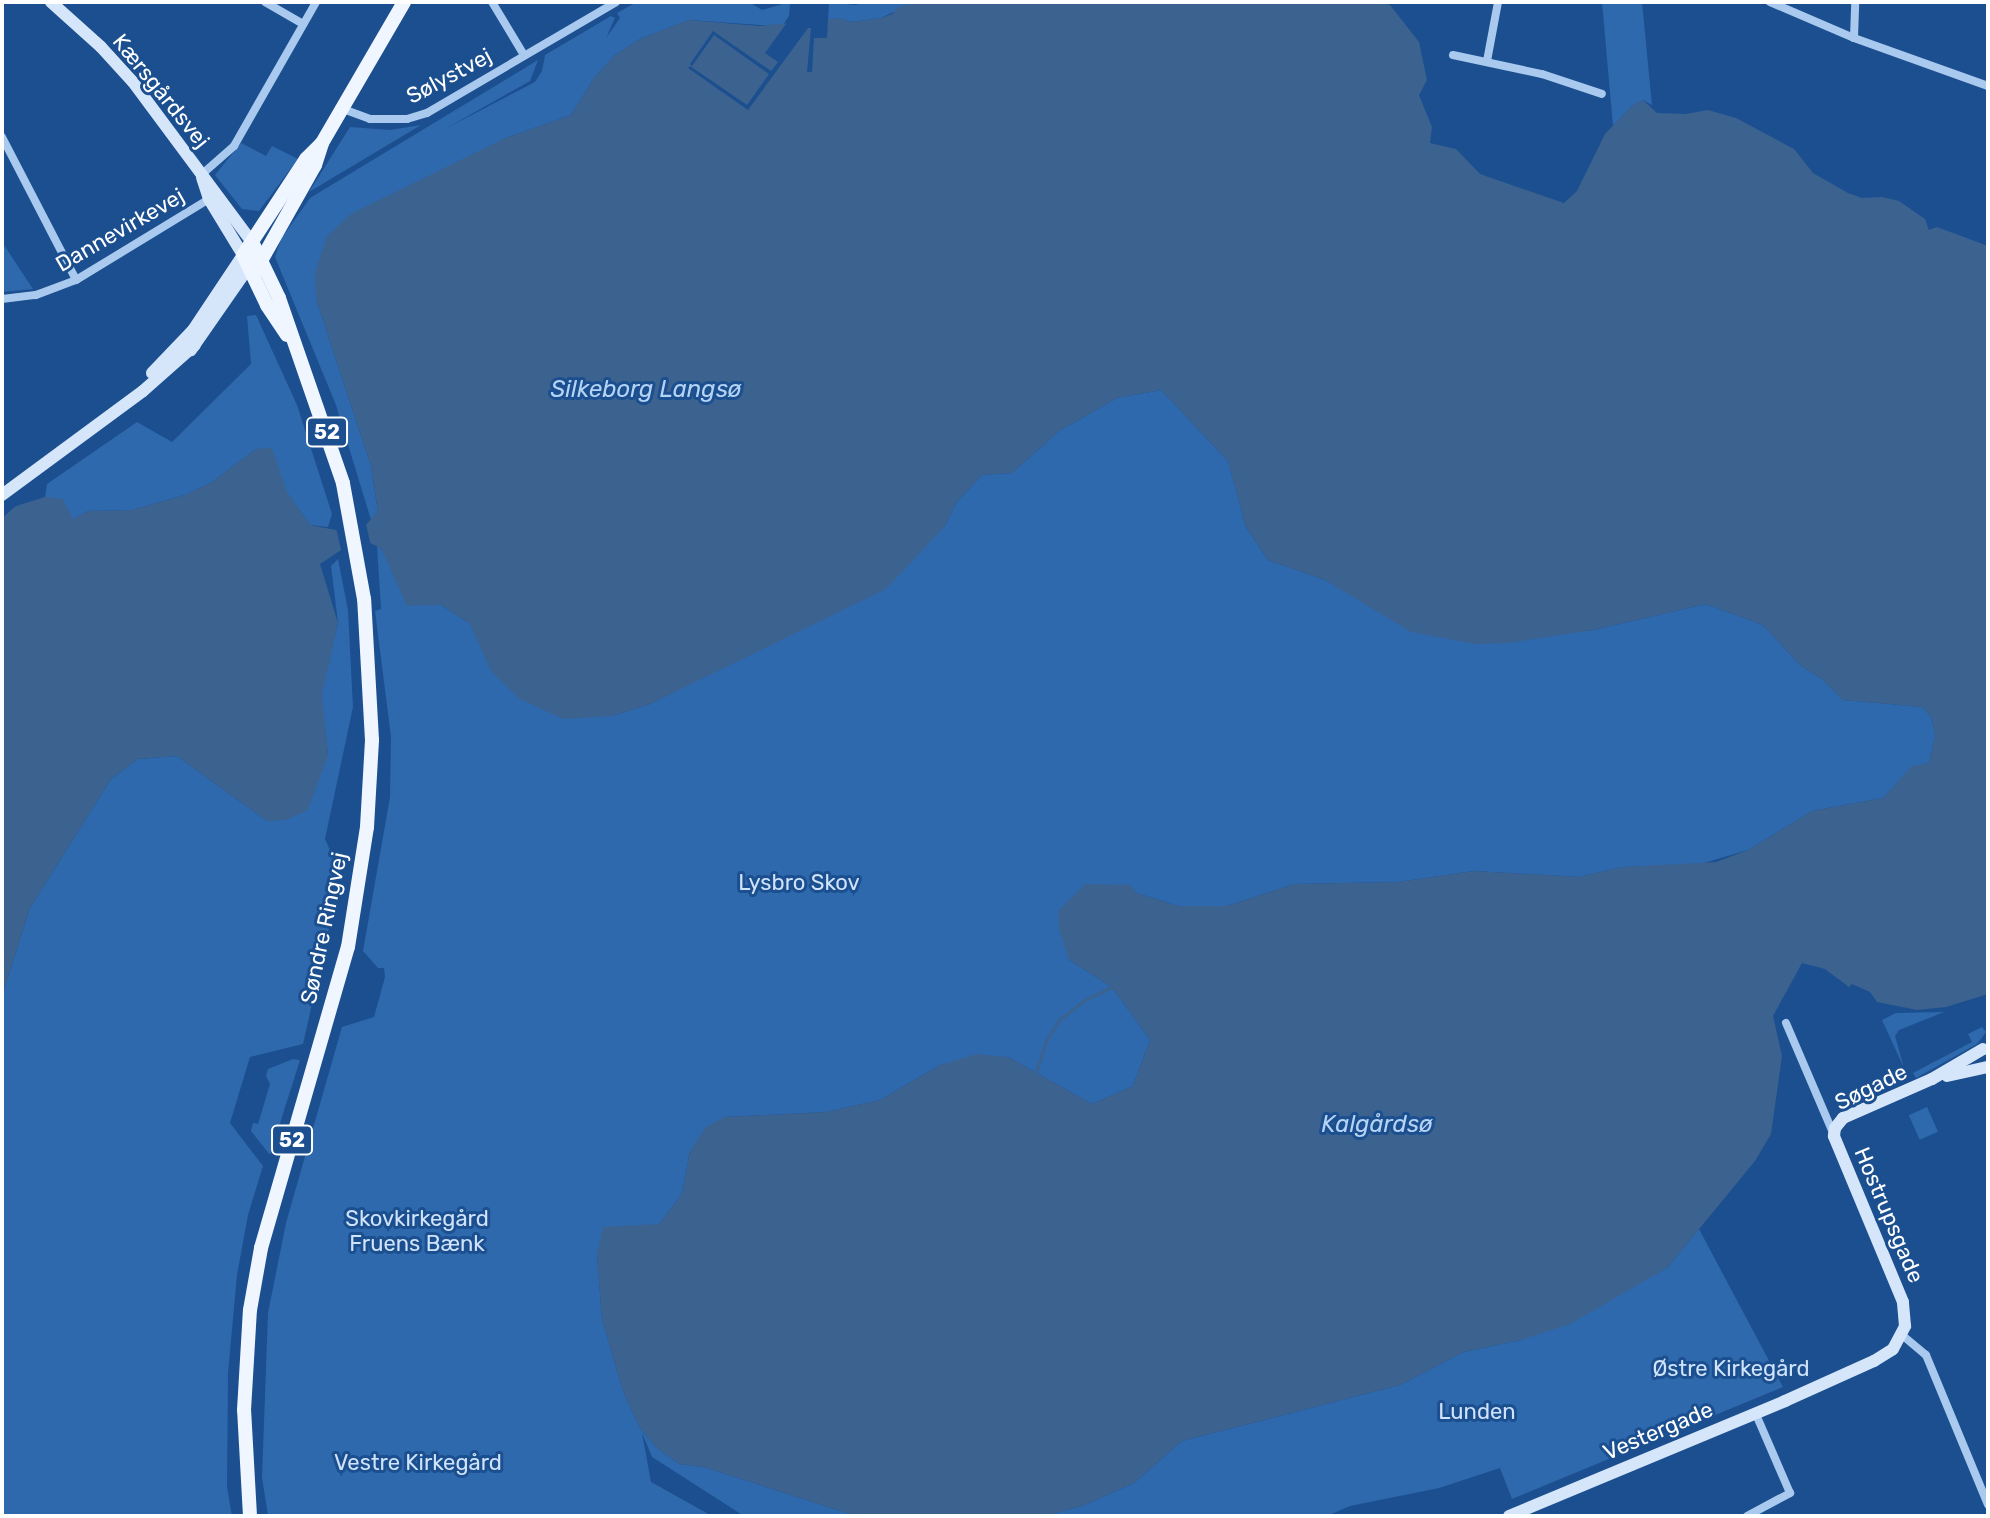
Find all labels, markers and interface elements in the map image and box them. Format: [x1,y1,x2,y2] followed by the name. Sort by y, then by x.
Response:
[107,29,215,153] street label: Kærsgårdsvej
[402,43,496,109] street label: Sølystvej
[51,183,189,277] street label: Dannevirkevej
[550,376,742,404] water label: Silkeborg Langsø
[305,416,349,448] road number: 52
[295,850,353,1006] street label: Søndre Ringvej
[738,870,860,896] park label: Lysbro Skov
[1831,1058,1911,1116] street label: Søgade
[1321,1111,1433,1139] water label: Kalgårdsø
[270,1124,314,1156] road number: 52
[1849,1143,1929,1287] street label: Hostrupsgade
[345,1205,489,1256] park label: Skovkirkegård Fruens Bænk
[1652,1356,1810,1382] park label: Østre Kirkegård
[1599,1396,1717,1466] street label: Vestergade
[1438,1399,1516,1425] park label: Lunden
[334,1450,502,1476] park label: Vestre Kirkegård

